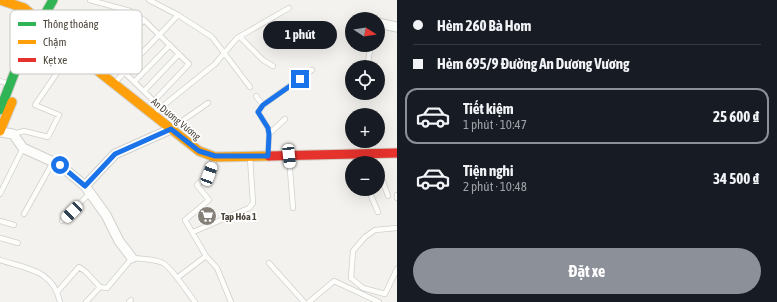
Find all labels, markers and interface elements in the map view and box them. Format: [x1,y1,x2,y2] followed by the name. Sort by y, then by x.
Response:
[10,10,142,74] legend
[345,12,385,52] north arrow
[345,12,385,196] map controls
[437,17,531,34] text: Hẻm 260 Bà Hom
[43,18,99,30] text: Thông thoáng
[263,21,337,49] callout: 1 phút
[285,27,315,42] text: 1 phút
[43,36,66,49] text: Chậm
[43,54,67,67] text: Kẹt xe
[437,55,629,72] text: Hẻm 695/9 Đường An Dương Vương
[345,60,385,100] button: locate
[291,70,309,88] route end
[149,96,203,143] street label: An Dương Vương
[415,98,451,134] icon: car
[463,100,514,117] text: Tiết kiệm
[345,108,385,148] button: +
[713,108,759,125] text: 25 600 ₫
[463,117,527,132] text: 1 phút · 10:47
[282,143,296,169] car
[51,156,69,174] route start
[345,156,385,196] button: −
[415,160,451,196] icon: car
[199,161,219,187] car
[463,162,513,179] text: Tiện nghi
[713,170,759,187] text: 34 500 ₫
[463,179,527,194] text: 2 phút · 10:48
[59,199,85,225] car
[196,205,218,227] supermarket icon: Tạp Hóa 1
[221,211,257,222] place label: Tạp Hóa 1
[413,248,761,294] button: Đặt xe

